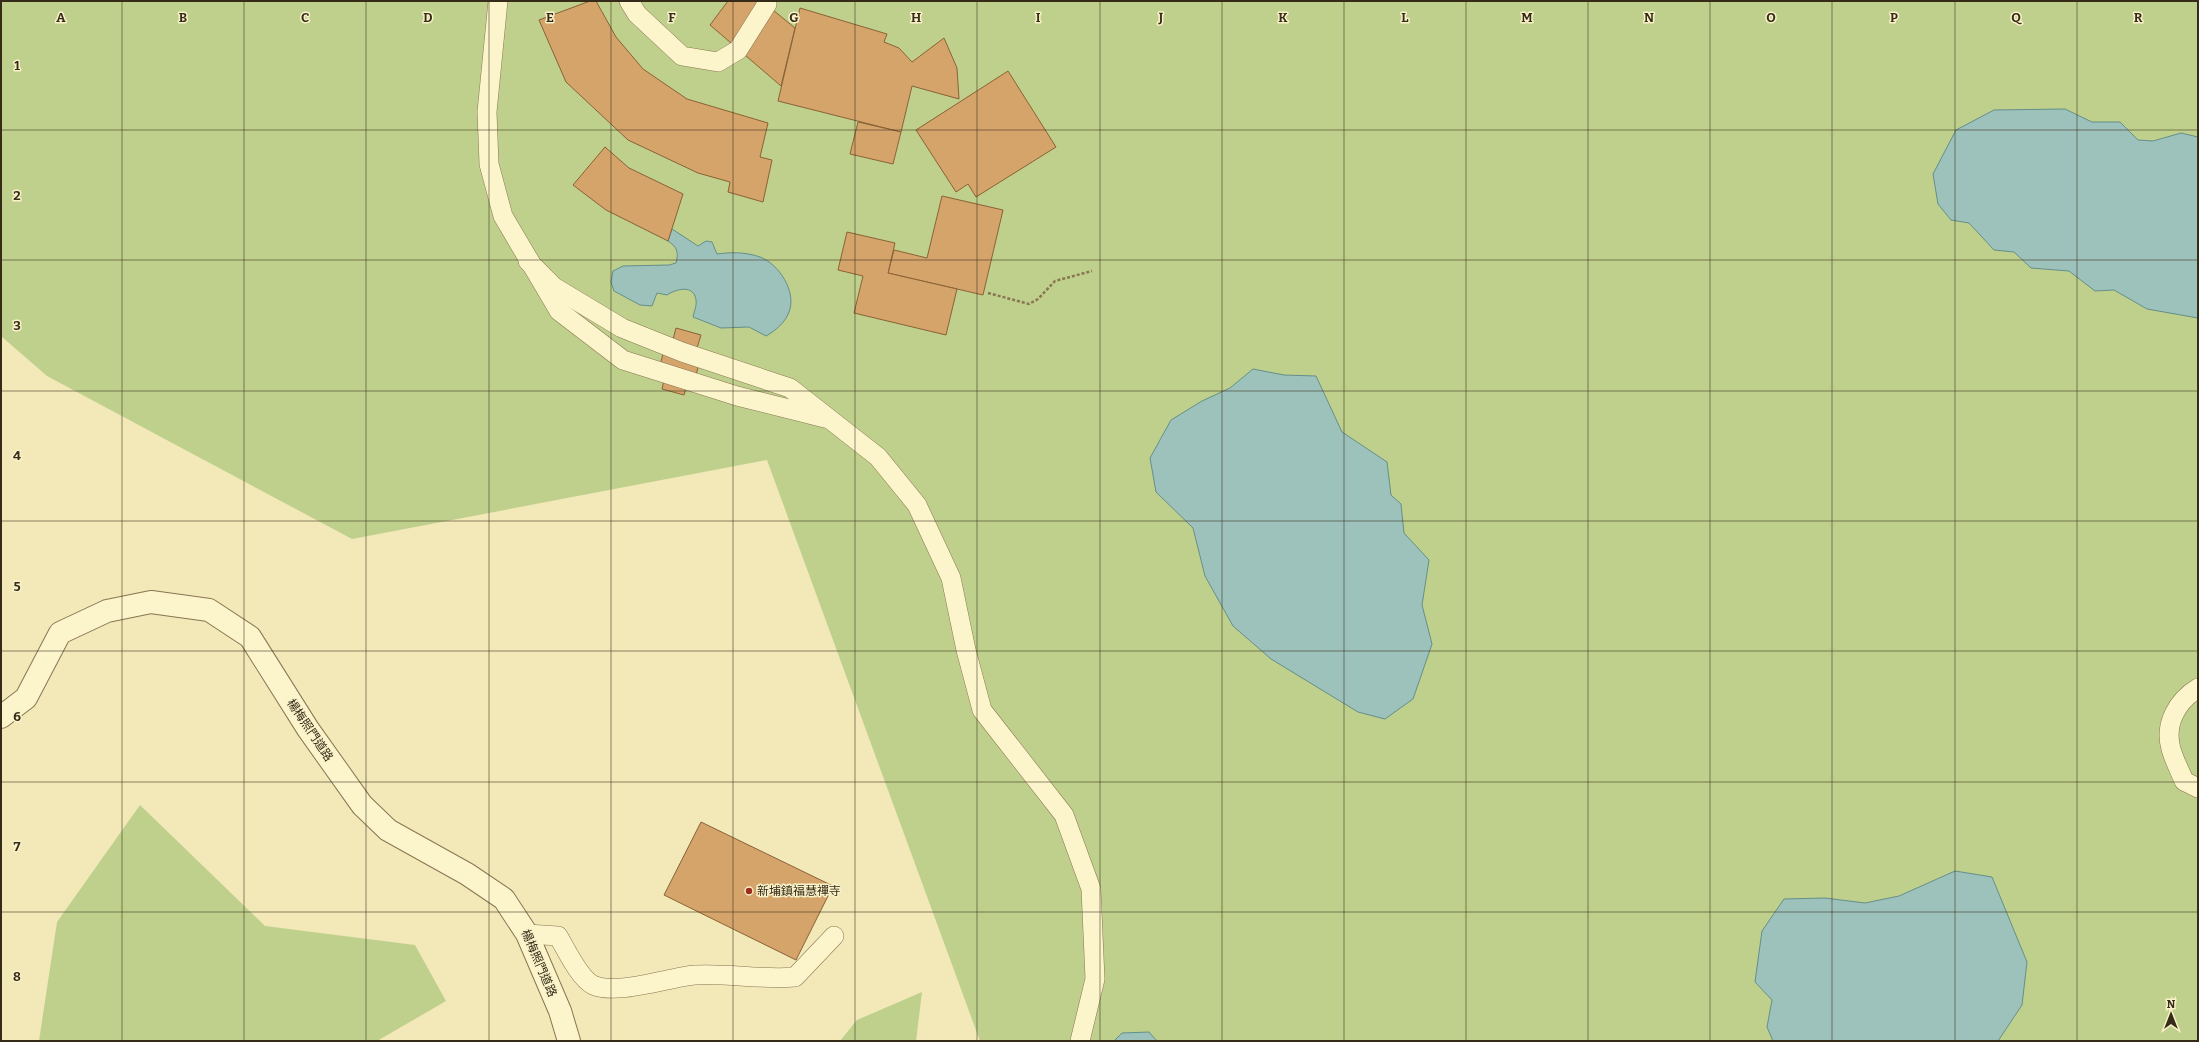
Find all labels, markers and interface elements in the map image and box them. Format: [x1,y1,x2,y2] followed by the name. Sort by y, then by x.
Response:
[56,10,66,25] text: A
[179,10,187,25] text: B
[301,10,309,25] text: C
[423,10,433,25] text: D
[546,10,554,25] text: E
[668,10,676,25] text: F
[789,10,799,25] text: G
[911,10,921,25] text: H
[1036,10,1041,25] text: I
[1158,10,1164,25] text: J
[1278,10,1288,25] text: K
[1401,10,1409,25] text: L
[1521,10,1533,25] text: M
[1644,10,1654,25] text: N
[1766,10,1776,25] text: O
[1890,10,1898,25] text: P
[2011,10,2022,25] text: Q
[2134,10,2143,25] text: R
[14,58,20,73] text: 1
[13,188,21,203] text: 2
[13,318,21,333] text: 3
[13,448,21,463] text: 4
[13,579,21,594] text: 5
[284,696,336,764] street label: 楊梅照門道路
[13,709,21,724] text: 6
[14,839,21,854] text: 7
[757,884,841,898] place label: 新埔鎮福慧禪寺
[744,886,754,896] marker: 新埔鎮福慧禪寺
[518,927,560,999] street label: 楊梅照門道路
[13,969,21,984] text: 8
[2151,994,2191,1034] north arrow
[2167,998,2176,1011] text: N

